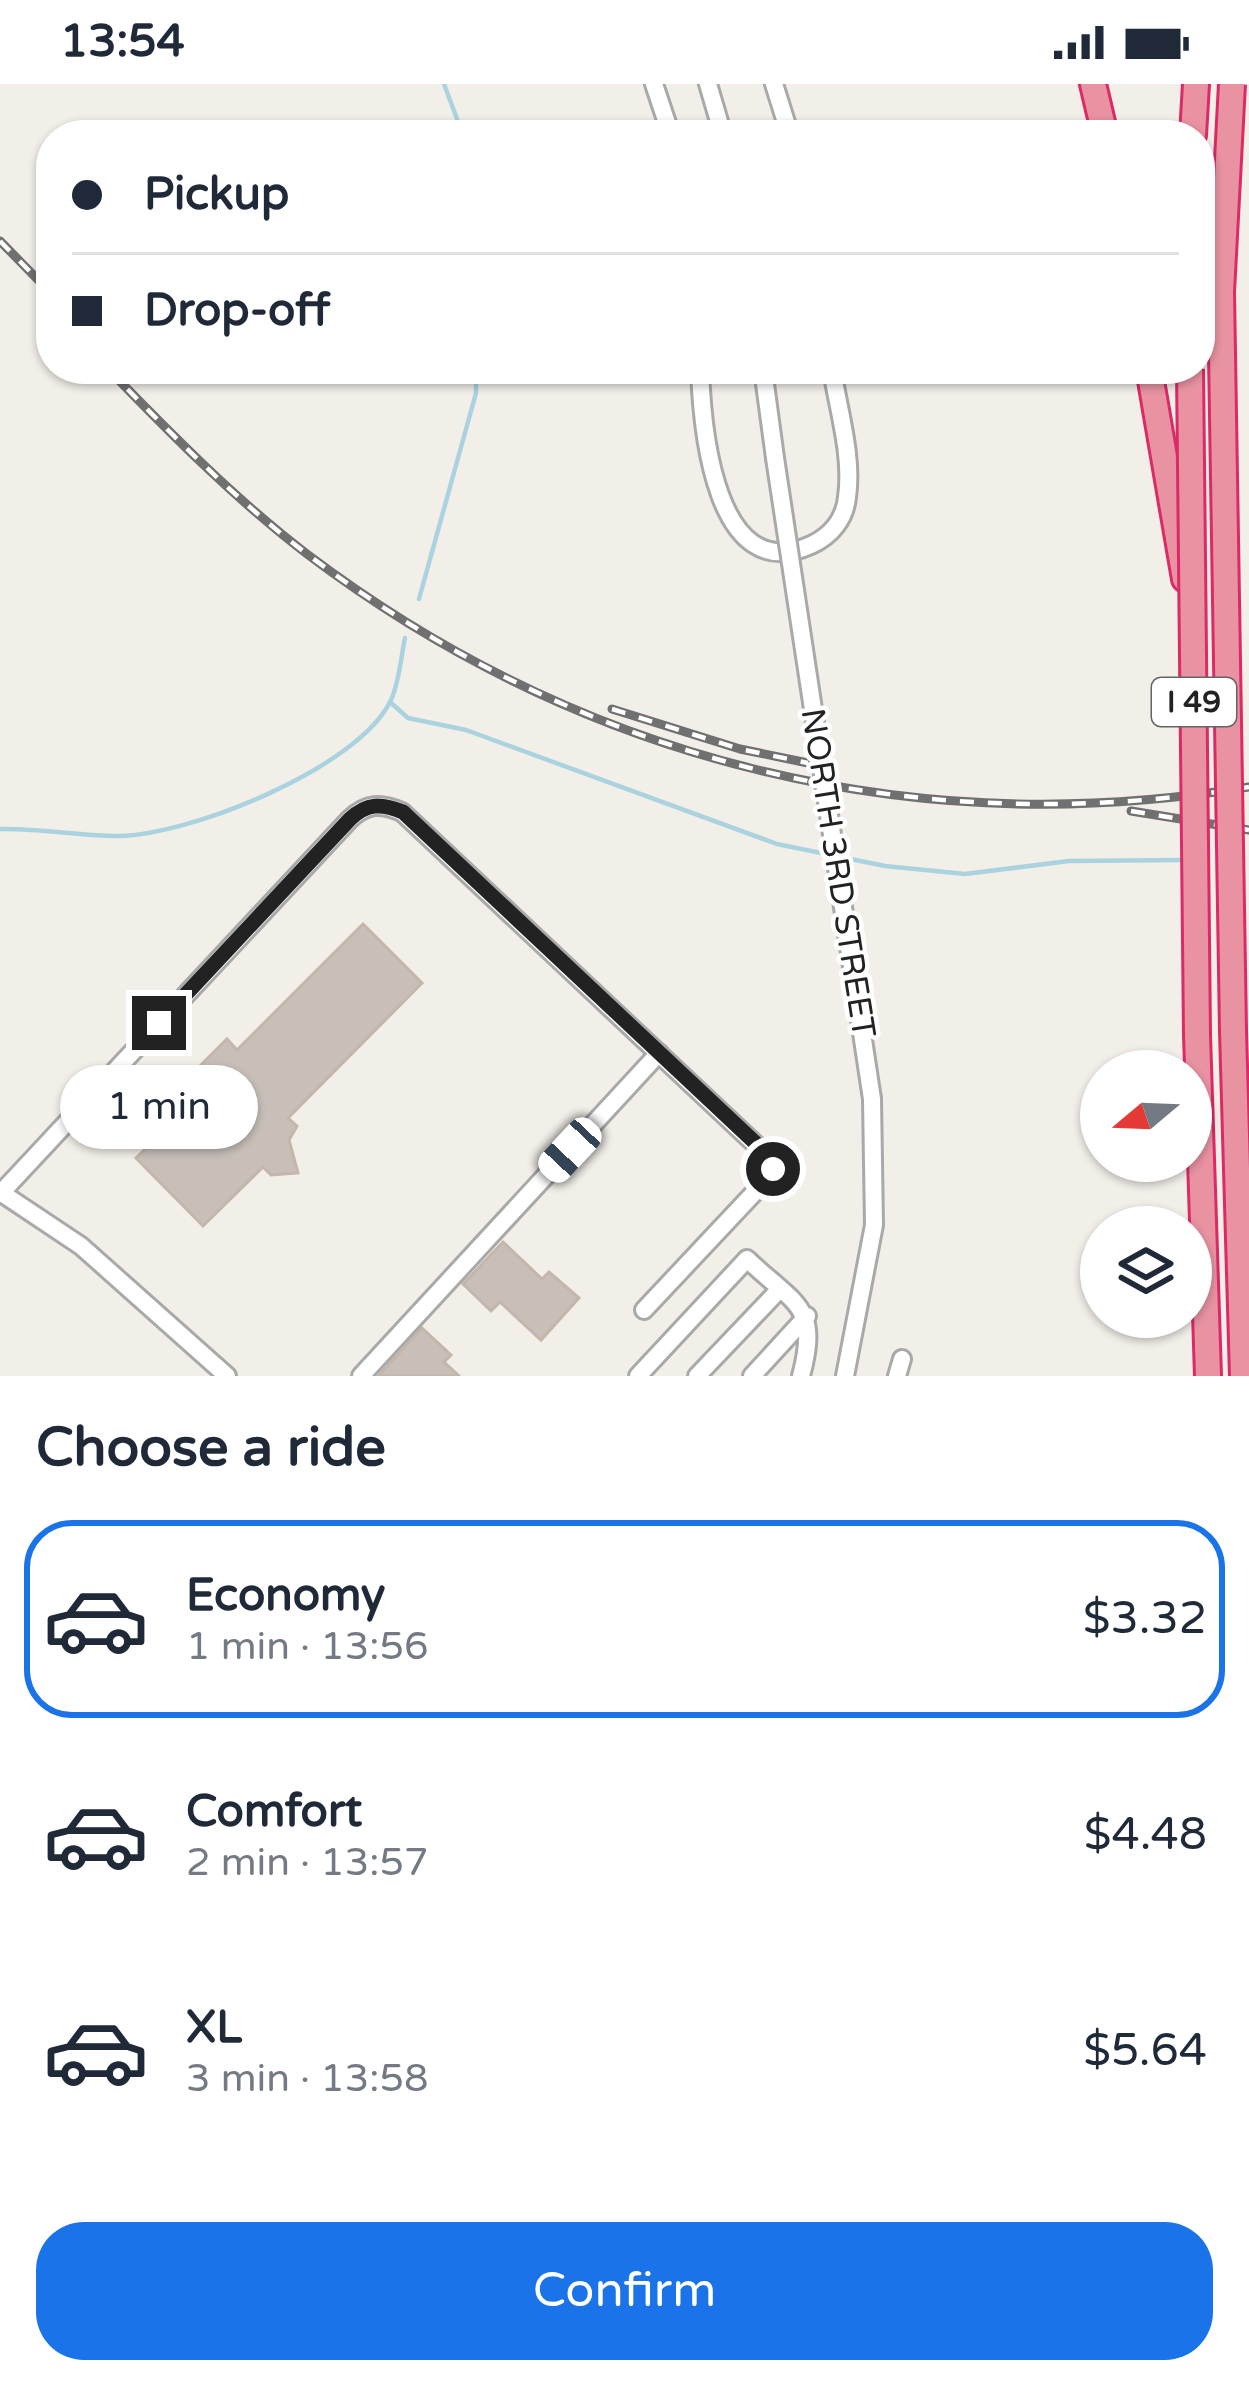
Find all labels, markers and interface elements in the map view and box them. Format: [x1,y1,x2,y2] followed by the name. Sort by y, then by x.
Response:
[60,15,185,69] text: 13:54
[144,168,289,222] text: Pickup
[144,284,330,338] text: Drop-off
[1152,678,1236,726] road number: I 49
[793,706,883,1040] street label: NORTH 3RD STREET
[132,996,186,1050] route end
[1080,1050,1212,1182] north arrow
[1080,1050,1212,1338] map controls
[60,1065,258,1149] callout: 1 min
[107,1083,211,1130] text: 1 min
[532,1111,608,1189] car
[746,1142,800,1196] route start
[1080,1206,1212,1338] button: layers
[36,1415,386,1480] text: Choose a ride
[42,1565,150,1673] icon: car
[186,1569,385,1623] text: Economy
[1083,1592,1207,1646] text: $3.32
[186,1623,428,1670] text: 1 min · 13:56
[42,1781,150,1889] icon: car
[186,1785,362,1839] text: Comfort
[1084,1808,1207,1862] text: $4.48
[186,1839,428,1886] text: 2 min · 13:57
[42,1997,150,2105] icon: car
[186,2001,242,2055] text: XL
[1083,2024,1207,2078] text: $5.64
[186,2055,428,2102] text: 3 min · 13:58
[36,2222,1213,2360] button: Confirm

